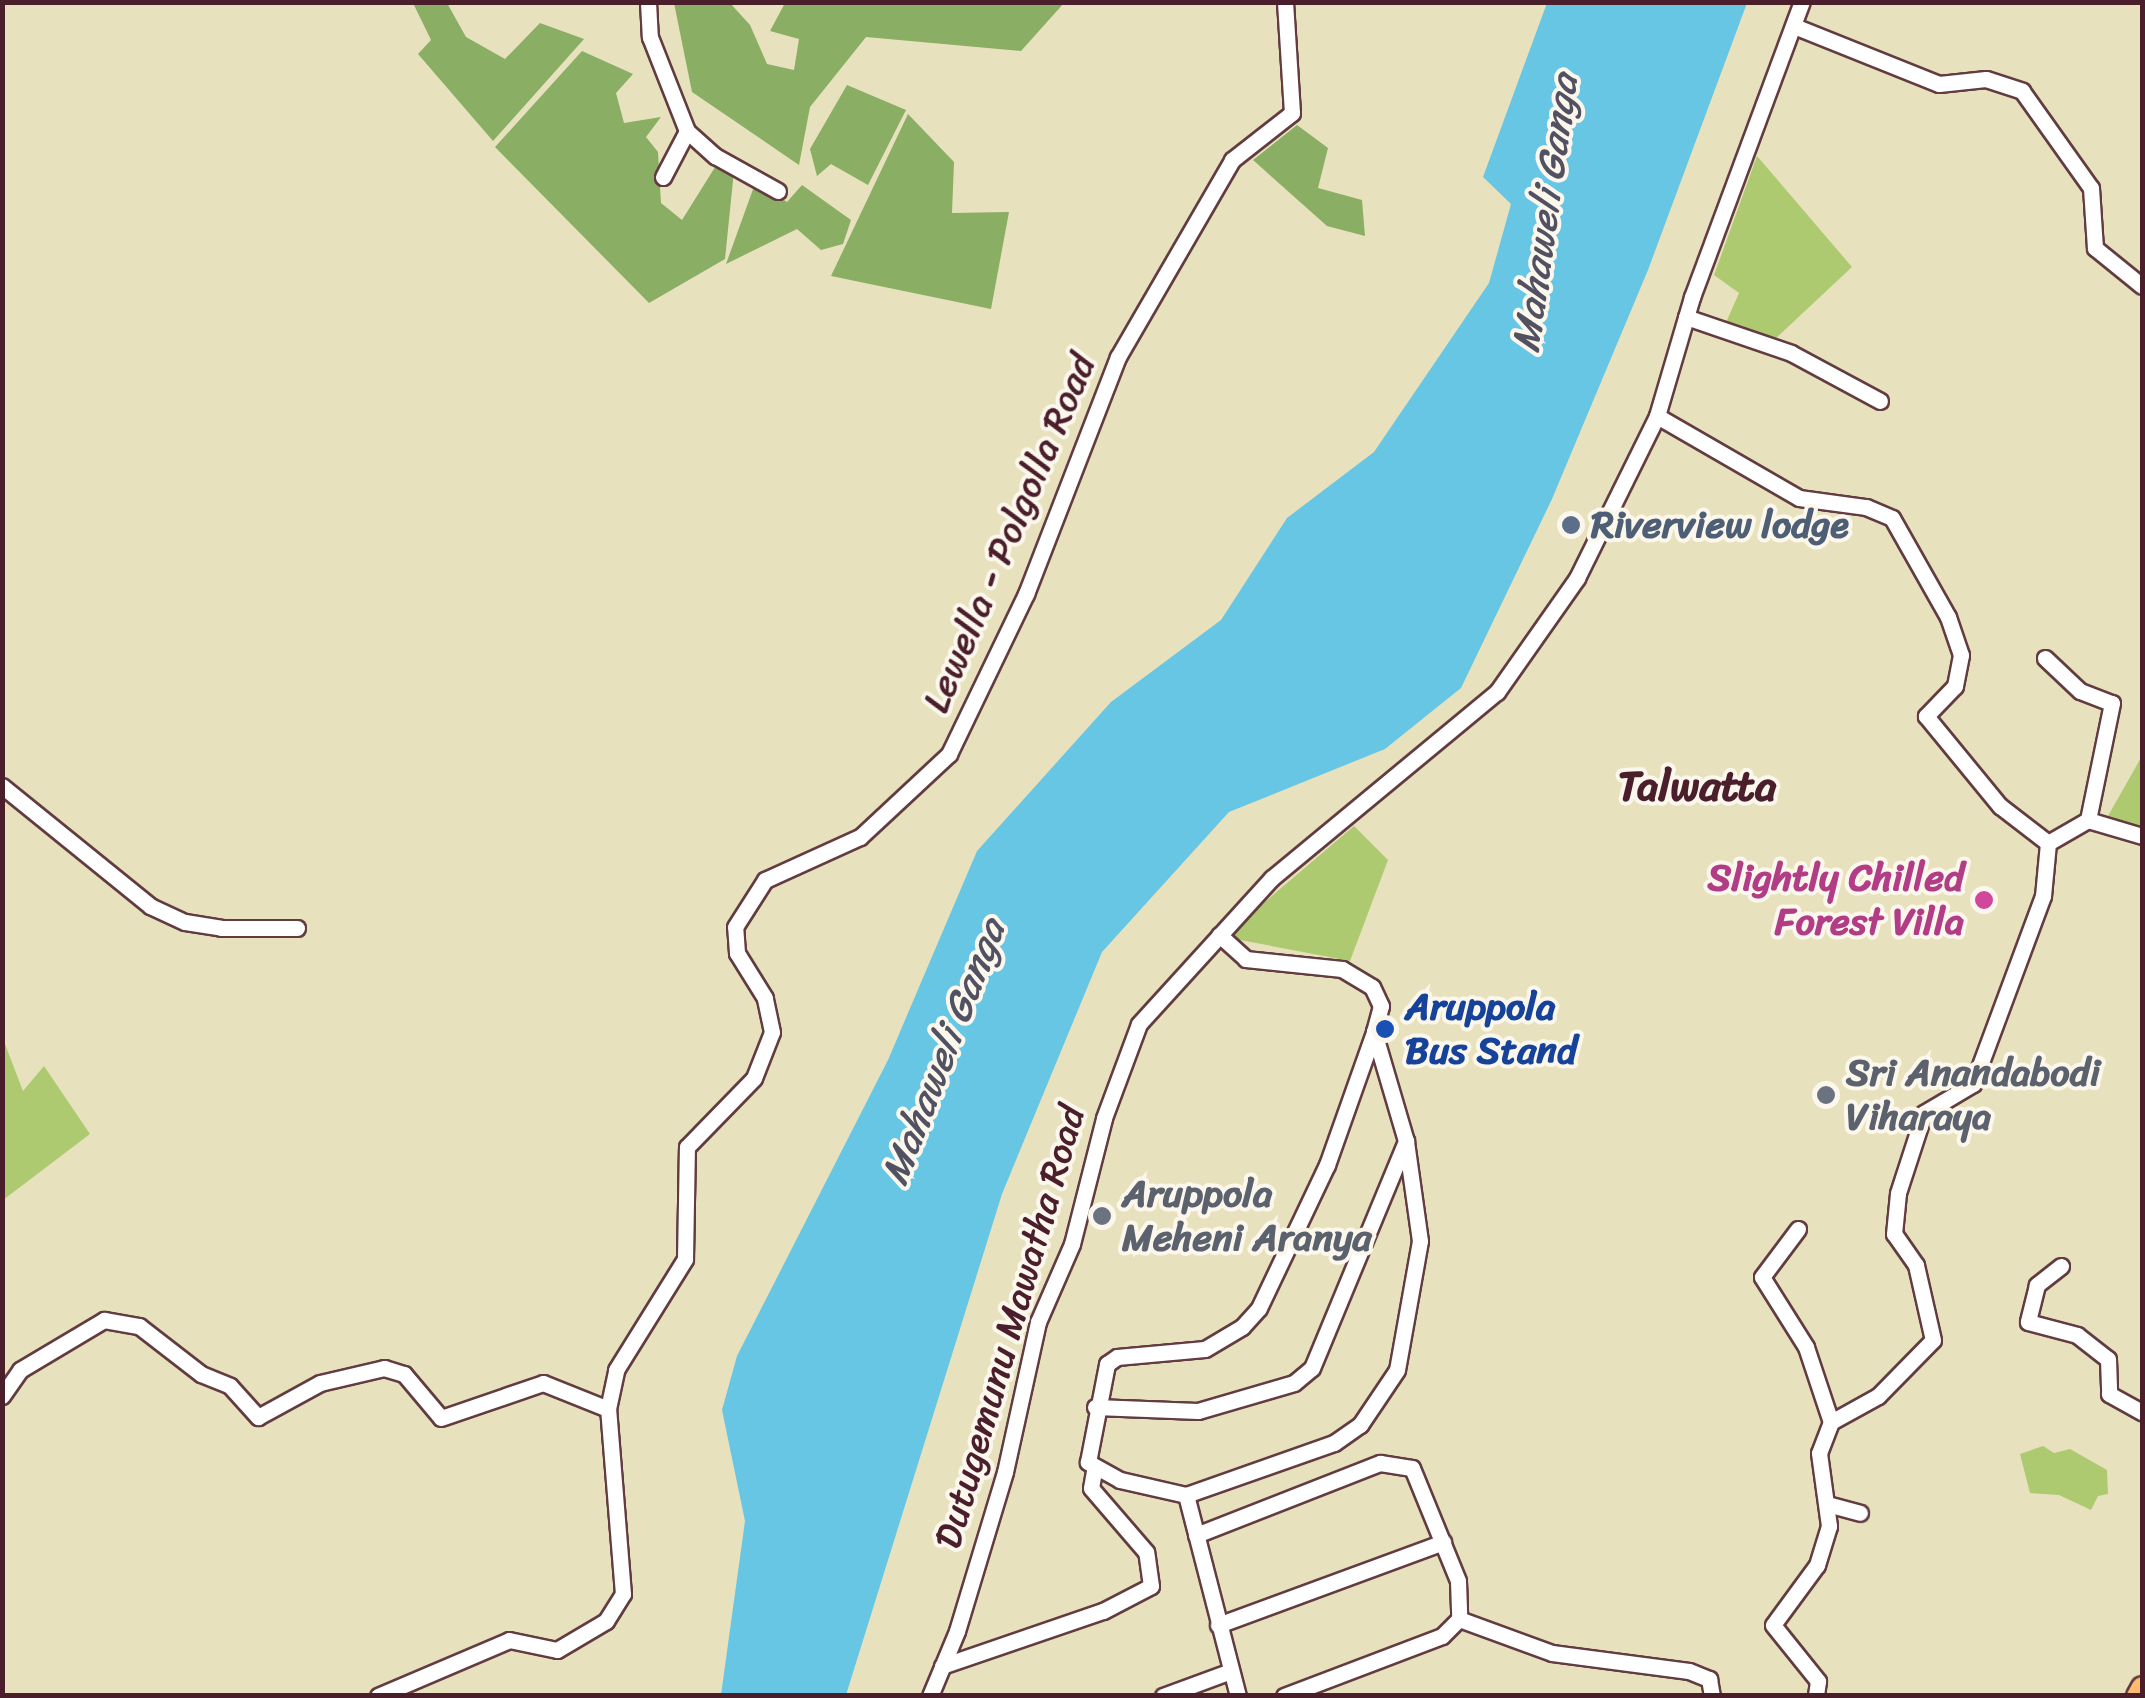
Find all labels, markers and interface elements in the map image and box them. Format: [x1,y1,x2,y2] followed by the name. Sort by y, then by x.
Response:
[1502,71,1588,355] water label: Mahaweli Ganga
[913,347,1105,719] street label: Lewella - Polgolla Road
[1591,502,1850,548] place label: Riverview lodge
[1560,514,1582,536] marker: Riverview lodge
[1618,761,1776,811] district label: Talwatta
[1708,855,1964,944] place label: Slightly Chilled Forest Villa
[1973,889,1995,911] marker: Slightly Chilled Forest Villa
[870,913,1016,1191] water label: Mahaweli Ganga
[1405,984,1577,1074] place label: Aruppola Bus Stand
[1374,1018,1396,1040] marker: Aruppola Bus Stand
[1846,1050,2100,1140] place label: Sri Anandabodi Viharaya
[1815,1084,1837,1106] marker: Sri Anandabodi Viharaya
[925,1100,1095,1554] street label: Dutugemunu Mawatha Road
[1122,1171,1371,1260] place label: Aruppola Meheni Aranya
[1091,1205,1113,1227] marker: Aruppola Meheni Aranya

